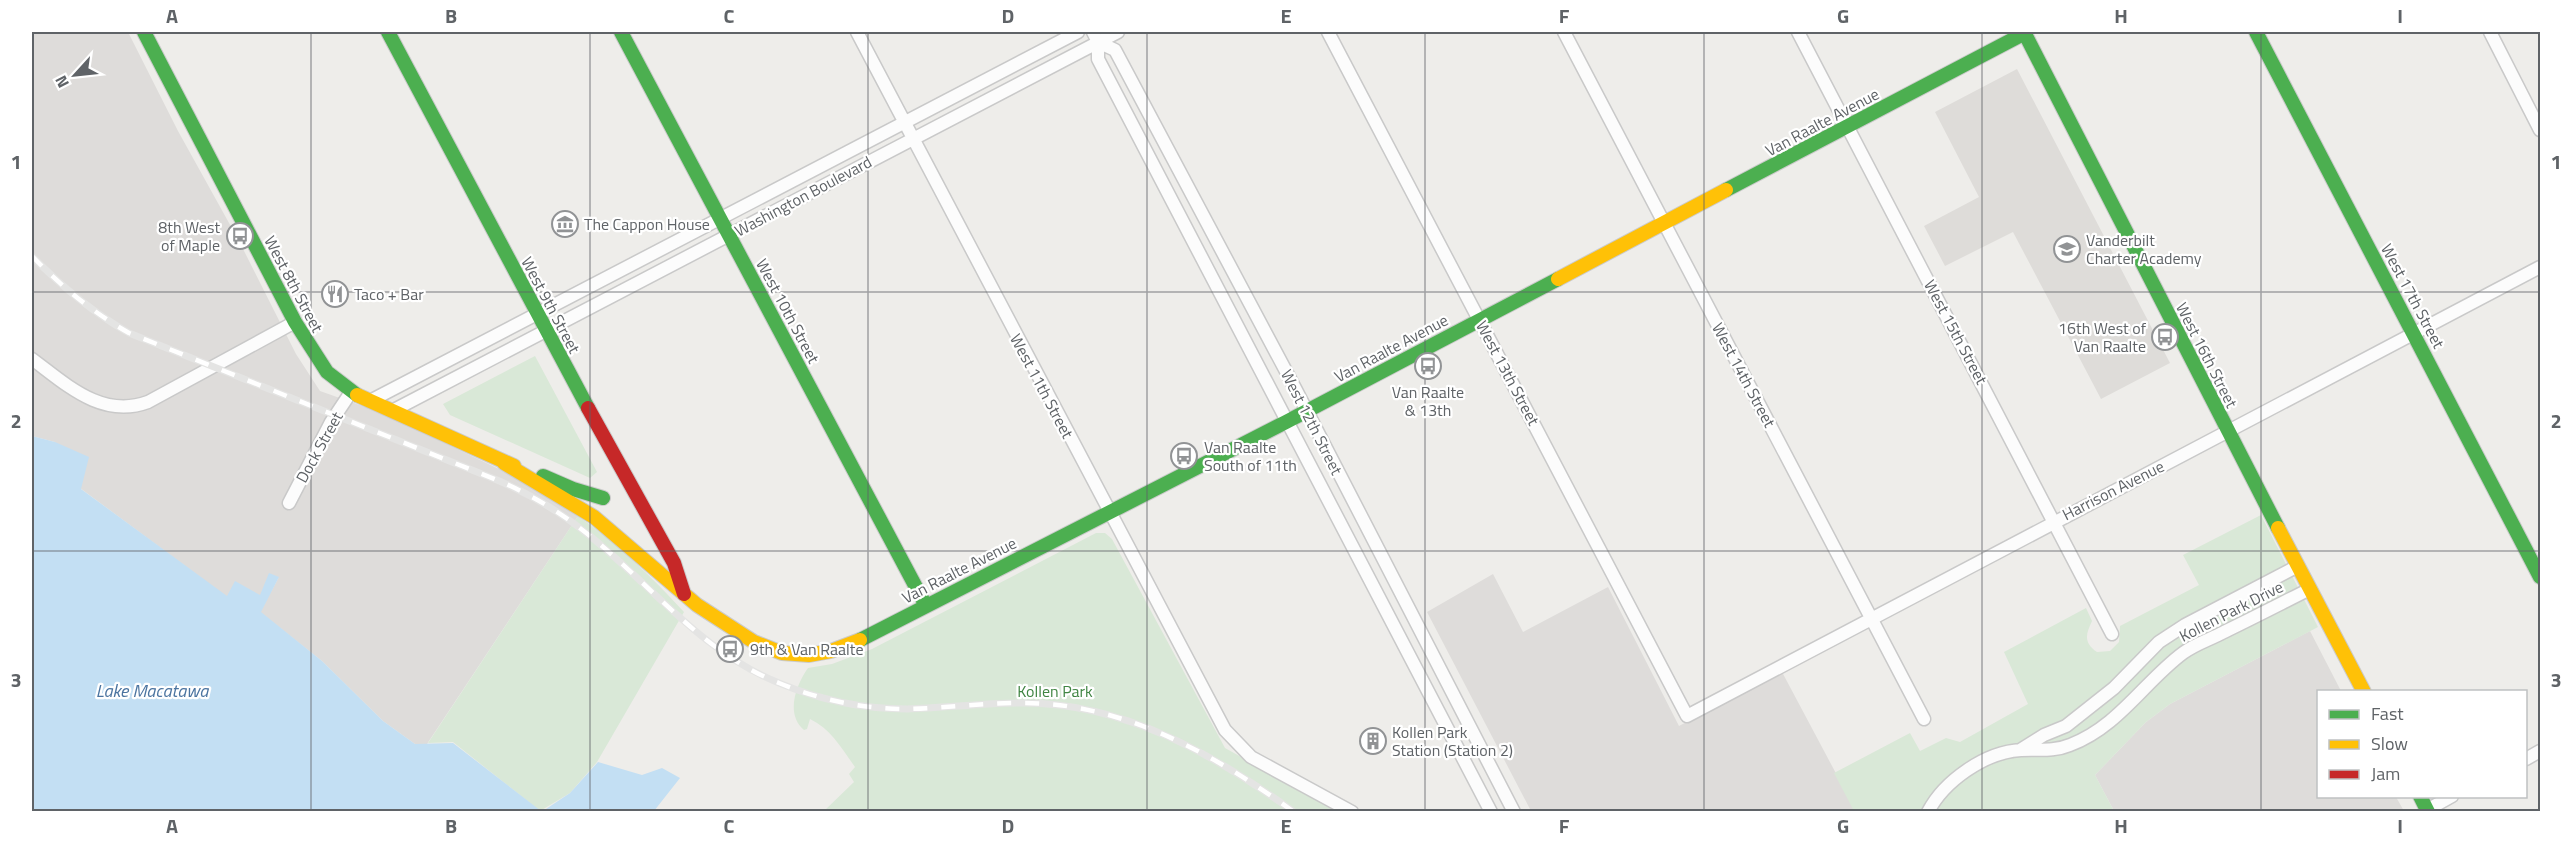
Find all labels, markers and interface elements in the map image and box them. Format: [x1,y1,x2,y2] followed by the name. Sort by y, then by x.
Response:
[166,0,178,31] text: A
[445,0,457,31] text: B
[724,0,735,31] text: C
[1002,0,1014,31] text: D
[1280,0,1292,31] text: E
[1559,0,1570,31] text: F
[1837,0,1849,31] text: G
[2114,0,2128,31] text: H
[2397,0,2403,31] text: I
[45,45,105,105] north arrow
[48,71,75,92] text: N
[1761,82,1883,162] street label: Van Raalte Avenue
[10,146,22,177] text: 1
[2550,146,2562,177] text: 1
[730,150,876,242] street label: Washington Boulevard
[550,209,580,239] museum icon: The Cappon House
[584,212,710,236] place label: The Cappon House
[158,215,220,257] place label: 8th West of Maple
[225,221,255,251] bus stop icon: 8th West of Maple
[2086,228,2202,270] place label: Vanderbilt Charter Academy
[258,231,330,337] street label: West 8th Street
[2052,234,2082,264] school or university icon: Vanderbilt Charter Academy
[2375,239,2451,353] street label: West 17th Street
[515,252,587,358] street label: West 9th Street
[750,254,826,368] street label: West 10th Street
[1918,275,1994,389] street label: West 15th Street
[320,279,350,309] restaurant icon: Taco + Bar
[354,282,424,306] place label: Taco + Bar
[2170,298,2244,412] street label: West 16th Street
[1330,308,1452,388] street label: Van Raalte Avenue
[1470,316,1546,430] street label: West 13th Street
[2058,316,2147,358] place label: 16th West of Van Raalte
[1706,318,1782,432] street label: West 14th Street
[2150,322,2180,352] bus stop icon: 16th West of Van Raalte
[1004,329,1080,443] street label: West 11th Street
[1413,351,1443,381] bus stop icon: Van Raalte & 13th
[1275,365,1349,479] street label: West 12th Street
[1392,380,1464,422] place label: Van Raalte & 13th
[10,405,22,436] text: 2
[2550,405,2562,436] text: 2
[290,407,349,487] street label: Dock Street
[1204,435,1297,477] place label: Van Raalte South of 11th
[1169,441,1199,471] bus stop icon: Van Raalte South of 11th
[2058,454,2168,526] street label: Harrison Avenue
[897,531,1021,609] street label: Van Raalte Avenue
[2175,574,2287,648] street label: Kollen Park Drive
[715,634,745,664] bus stop icon: 9th & Van Raalte
[750,637,864,661] place label: 9th & Van Raalte
[10,664,22,695] text: 3
[2550,664,2562,695] text: 3
[96,677,209,704] water label: Lake Macatawa
[1017,679,1093,703] park label: Kollen Park
[2317,690,2527,798] legend
[2371,700,2404,727] text: Fast
[1392,720,1513,762] place label: Kollen Park Station (Station 2)
[1358,726,1388,756] building icon: Kollen Park Station (Station 2)
[2371,730,2408,757] text: Slow
[2371,760,2400,787] text: Jam
[166,810,178,841] text: A
[445,810,457,841] text: B
[724,810,735,841] text: C
[1002,810,1014,841] text: D
[1280,810,1292,841] text: E
[1559,810,1570,841] text: F
[1837,810,1849,841] text: G
[2114,810,2128,841] text: H
[2397,810,2403,841] text: I

